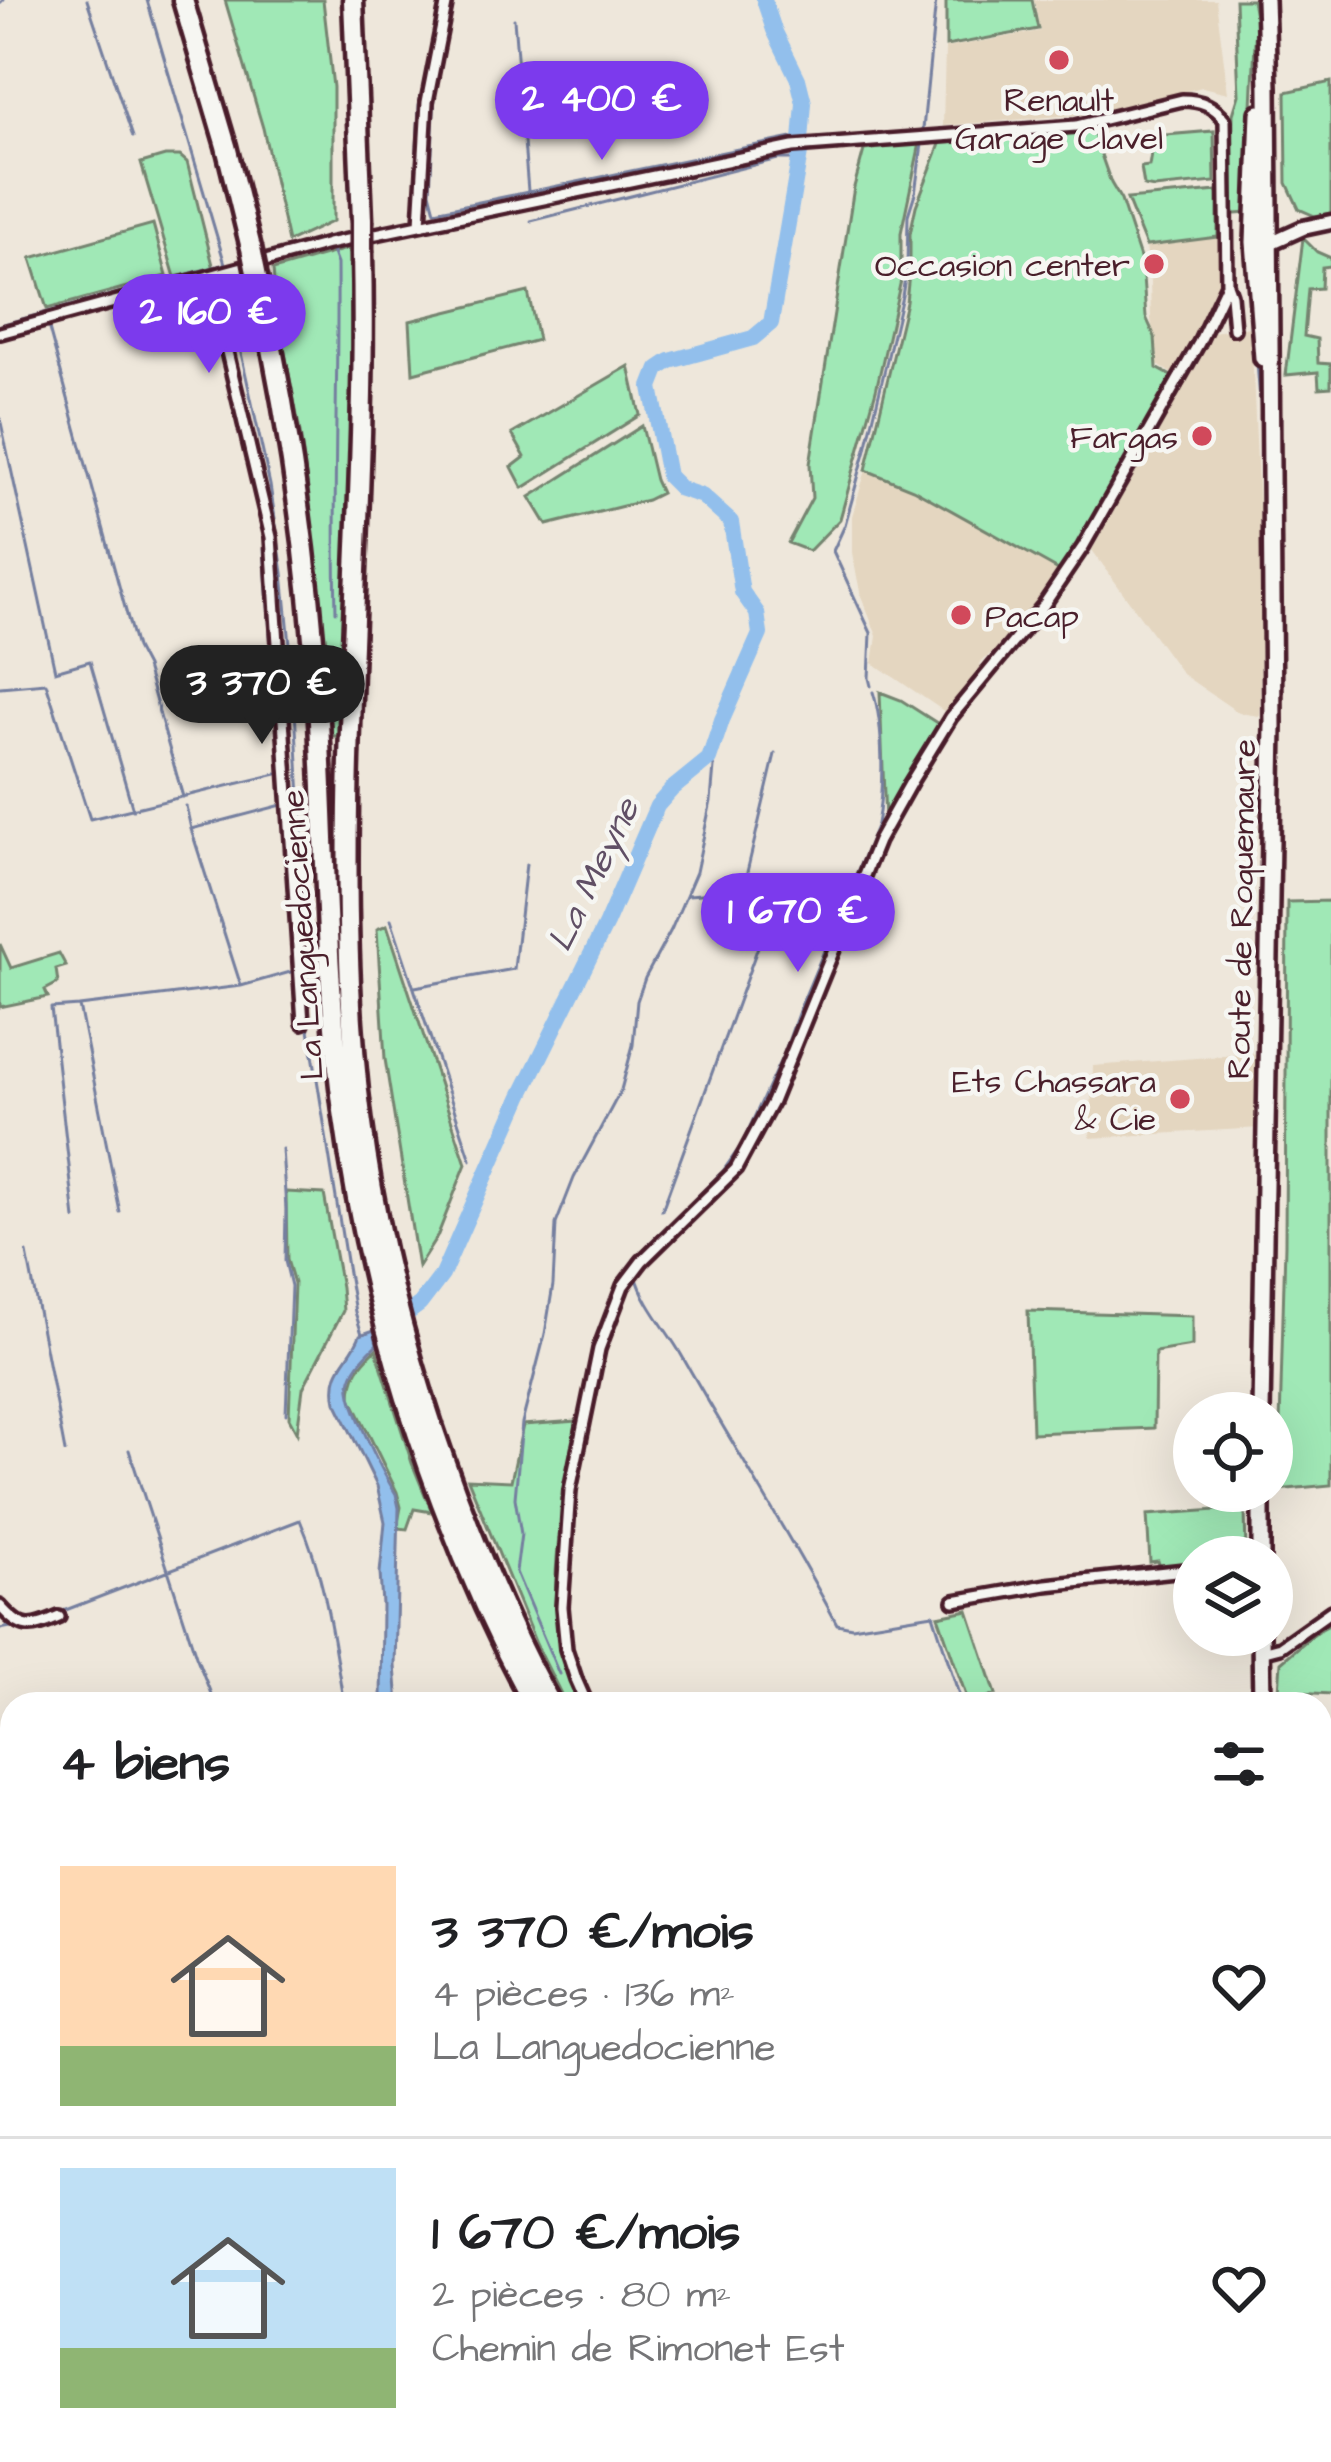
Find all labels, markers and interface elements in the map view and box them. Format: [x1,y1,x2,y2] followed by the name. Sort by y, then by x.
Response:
[1046,47,1072,73] marker: Renault Garage Clavel
[491,61,713,163] pin: 2 400 €
[522,73,682,127] text: 2 400 €
[955,78,1163,164] place label: Renault Garage Clavel
[875,243,1130,289] place label: Occasion center
[1141,251,1167,277] marker: Occasion center
[98,274,320,376] pin: 2 160 €
[140,286,278,340] text: 2 160 €
[1070,415,1178,463] place label: Fargas
[1189,423,1215,449] marker: Fargas
[985,594,1079,640] place label: Pacap
[948,602,974,628] marker: Pacap
[151,645,373,747] pin: 3 370 €
[187,657,337,711] text: 3 370 €
[1216,739,1268,1080] street label: Route de Roquemaure
[270,788,338,1081] street label: La Languedocienne
[535,789,654,960] water label: La Meyne
[687,873,909,975] pin: 1 670 €
[728,885,868,939] text: 1 670 €
[952,1059,1156,1143] place label: Ets Chassara & Cie
[1167,1086,1193,1112] marker: Ets Chassara & Cie
[1173,1392,1293,1656] map controls
[1173,1392,1293,1512] button: locate
[1173,1536,1293,1656] button: layers
[60,1729,230,1800] text: 4 biens
[1206,1731,1272,1797] icon: filters
[432,1897,754,1968] text: 3 370 €/mois
[156,1914,300,2058] icon: home
[1206,1953,1272,2019] icon: heart
[432,1968,735,2022] text: 4 pièces · 136 m²
[432,2022,776,2076] text: La Languedocienne
[432,2198,740,2269] text: 1 670 €/mois
[156,2216,300,2360] icon: home
[1206,2255,1272,2321] icon: heart
[432,2269,731,2323] text: 2 pièces · 80 m²
[432,2323,845,2377] text: Chemin de Rimonet Est

